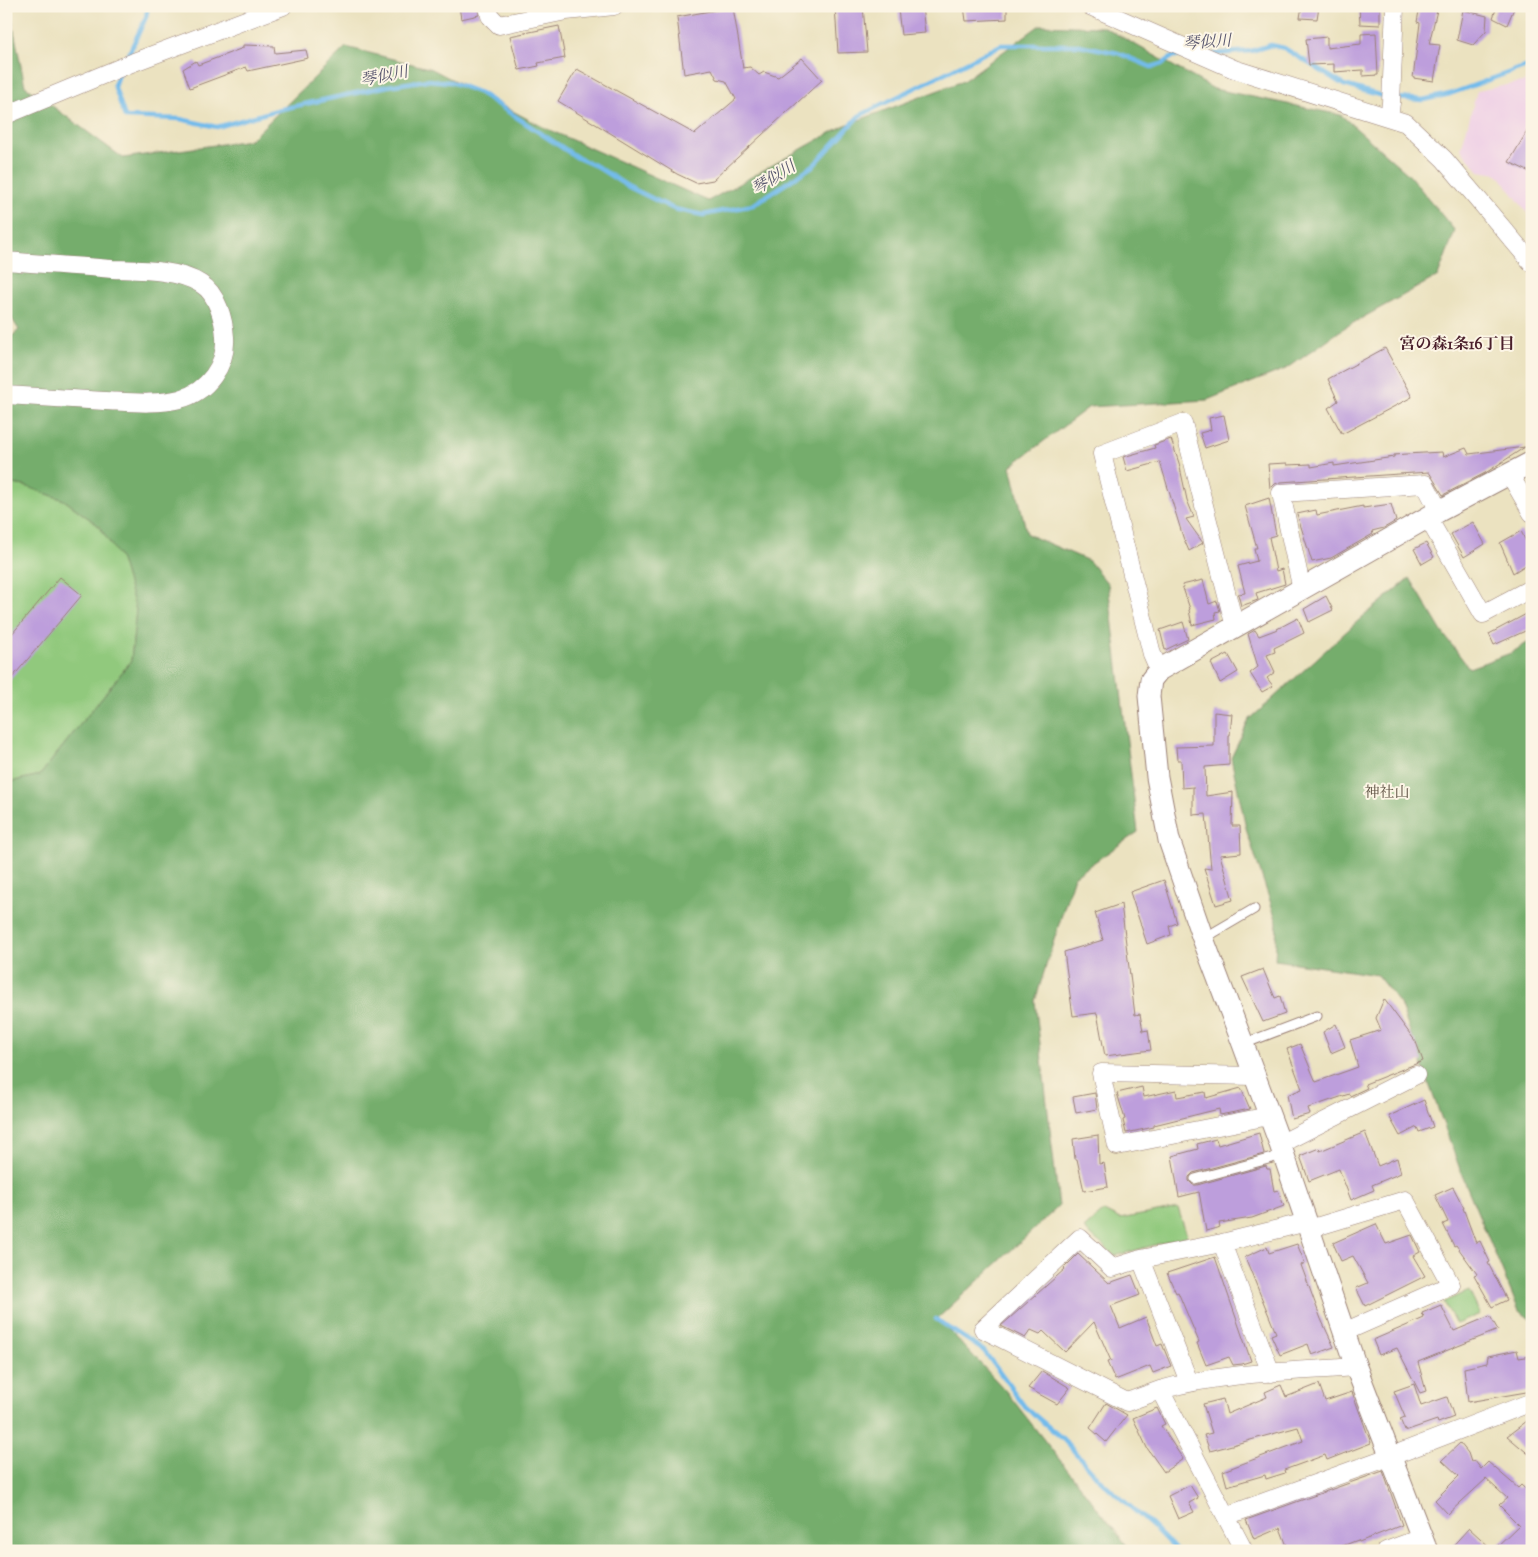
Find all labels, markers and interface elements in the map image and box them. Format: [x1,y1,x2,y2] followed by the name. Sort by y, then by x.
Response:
[1182,30,1234,57] water label: 琴似川
[359,61,412,93] water label: 琴似川
[748,155,802,202] water label: 琴似川
[1400,334,1514,357] district label: 宮の森1条16丁目
[1364,783,1410,804] park label: 神社山

